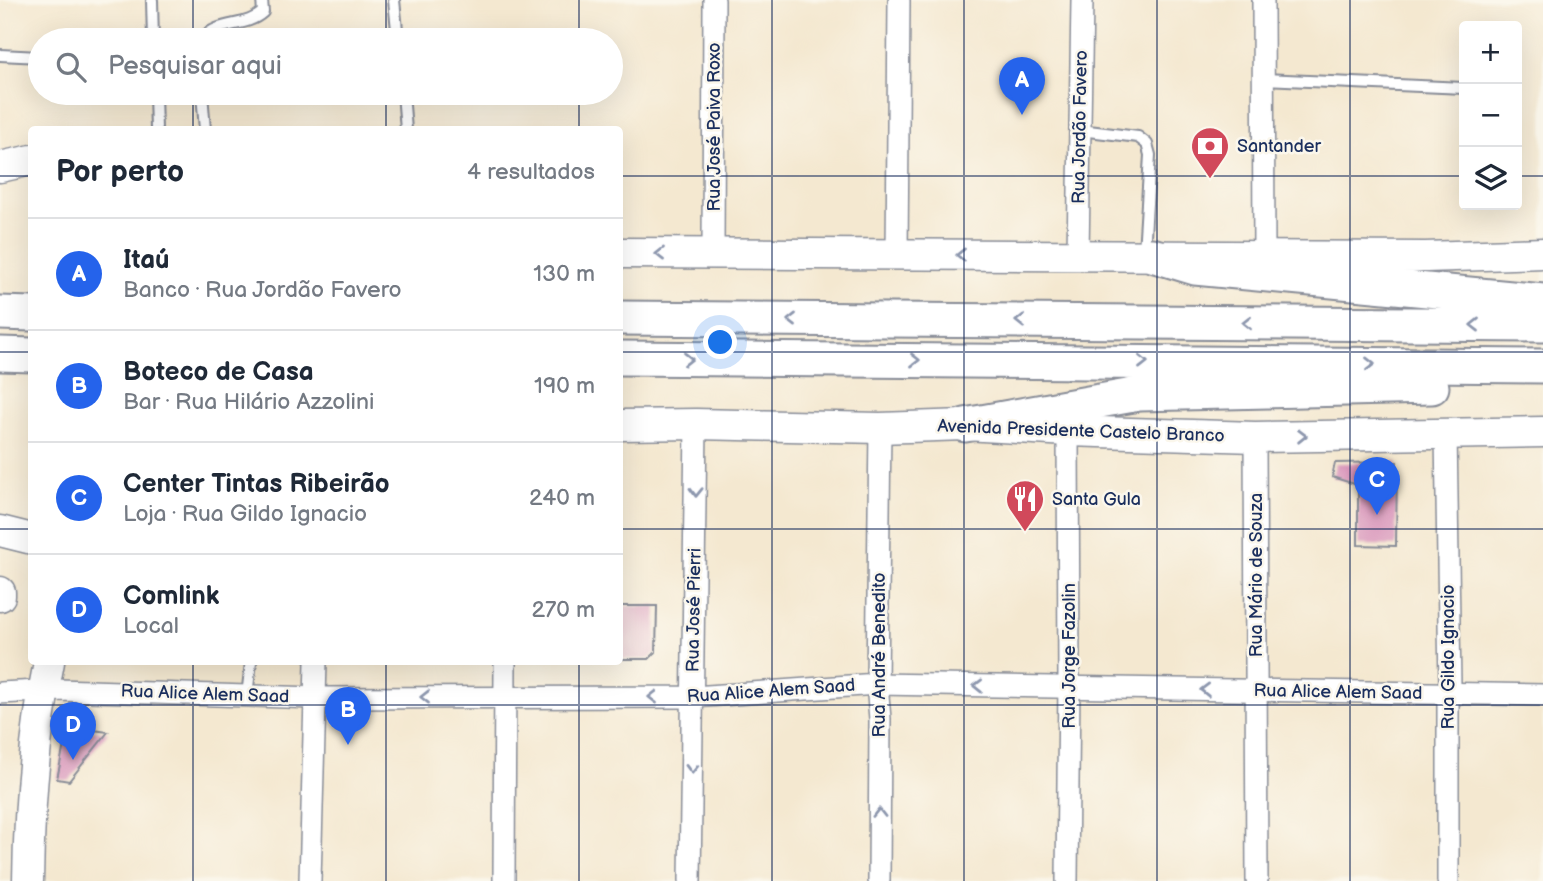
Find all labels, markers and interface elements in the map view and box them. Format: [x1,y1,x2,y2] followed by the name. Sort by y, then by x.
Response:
[1459,21,1522,210] map controls
[1459,21,1522,84] button: +
[28,28,623,105] search box
[704,42,725,212] street label: Rua José Paiva Roxo
[52,48,90,86] icon: search
[1068,50,1092,204] street label: Rua Jordão Favero
[108,51,282,82] text: Pesquisar aqui
[999,57,1045,115] pin: A
[1459,84,1522,147] button: −
[1189,125,1231,180] bank icon: Santander
[1237,136,1322,157] place label: Santander
[1459,147,1522,210] button: layers
[56,154,184,190] text: Por perto
[467,158,595,186] text: 4 resultados
[123,245,169,276] text: Itaú
[654,246,665,262] one-way arrow
[955,247,966,263] one-way arrow
[72,260,86,288] text: A
[533,260,595,288] text: 130 m
[123,276,402,304] text: Banco · Rua Jordão Favero
[787,312,797,328] one-way arrow
[1014,313,1025,329] one-way arrow
[1242,315,1252,331] one-way arrow
[1469,317,1480,333] one-way arrow
[703,325,737,359] your location
[683,351,693,367] one-way arrow
[910,353,921,368] one-way arrow
[1137,355,1148,370] one-way arrow
[1365,356,1376,372] one-way arrow
[123,357,314,388] text: Boteco de Casa
[71,372,87,400] text: B
[534,372,595,400] text: 190 m
[123,388,374,416] text: Bar · Rua Hilário Azzolini
[937,415,1225,447] street label: Avenida Presidente Castelo Branco
[1297,428,1308,444] one-way arrow
[1354,457,1400,515] pin: C
[123,469,390,500] text: Center Tintas Ribeirão
[1004,478,1046,533] restaurant icon: Santa Gula
[71,484,87,512] text: C
[529,484,595,512] text: 240 m
[688,487,703,498] one-way arrow
[1052,489,1141,510] place label: Santa Gula
[1246,493,1267,657] street label: Rua Mário de Souza
[123,500,367,528] text: Loja · Rua Gildo Ignacio
[682,548,706,672] street label: Rua José Pierri
[869,573,890,737] street label: Rua André Benedito
[123,581,220,612] text: Comlink
[1059,583,1080,729] street label: Rua Jorge Fazolin
[1438,584,1459,730] street label: Rua Gildo Ignacio
[71,596,87,624] text: D
[531,596,595,624] text: 270 m
[123,612,179,640] text: Local
[686,675,856,707] street label: Rua Alice Alem Saad
[972,678,983,694] one-way arrow
[1253,680,1423,704] street label: Rua Alice Alem Saad
[120,681,290,707] street label: Rua Alice Alem Saad
[1200,682,1210,698] one-way arrow
[325,687,371,745] pin: B
[420,689,430,705] one-way arrow
[647,689,658,705] one-way arrow
[50,702,96,760] pin: D
[684,764,700,774] one-way arrow
[871,807,887,818] one-way arrow

